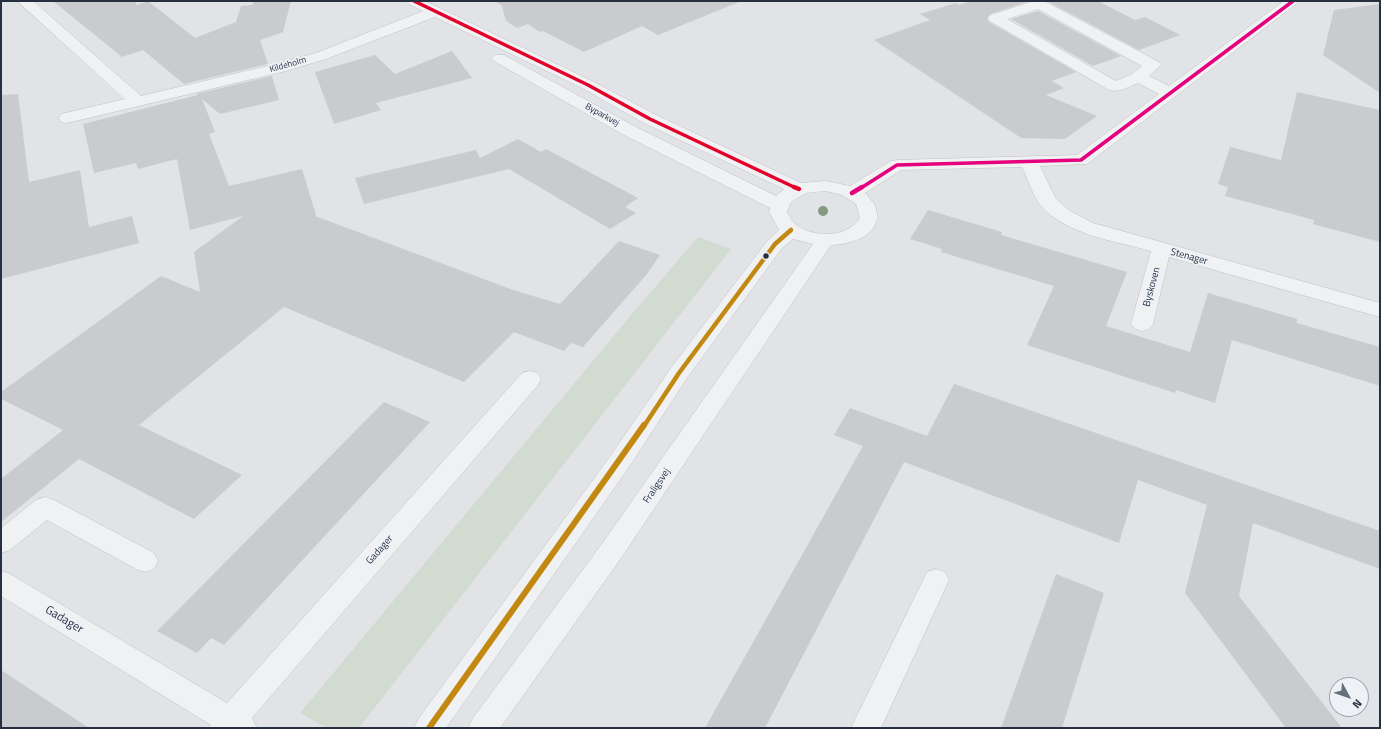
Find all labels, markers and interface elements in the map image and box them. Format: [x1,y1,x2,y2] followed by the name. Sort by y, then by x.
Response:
[268,55,308,75] street label: Kildeholm
[583,101,621,129] street label: Byparkvej
[1169,246,1209,268] street label: Stenager
[761,251,771,261] unlabelled marker
[1141,266,1163,308] street label: Byskoven
[641,466,673,506] street label: Fraligsvej
[364,533,396,567] street label: Gadager
[42,603,86,637] street label: Gadager
[1329,677,1369,717] north arrow
[1349,696,1366,712] text: N

